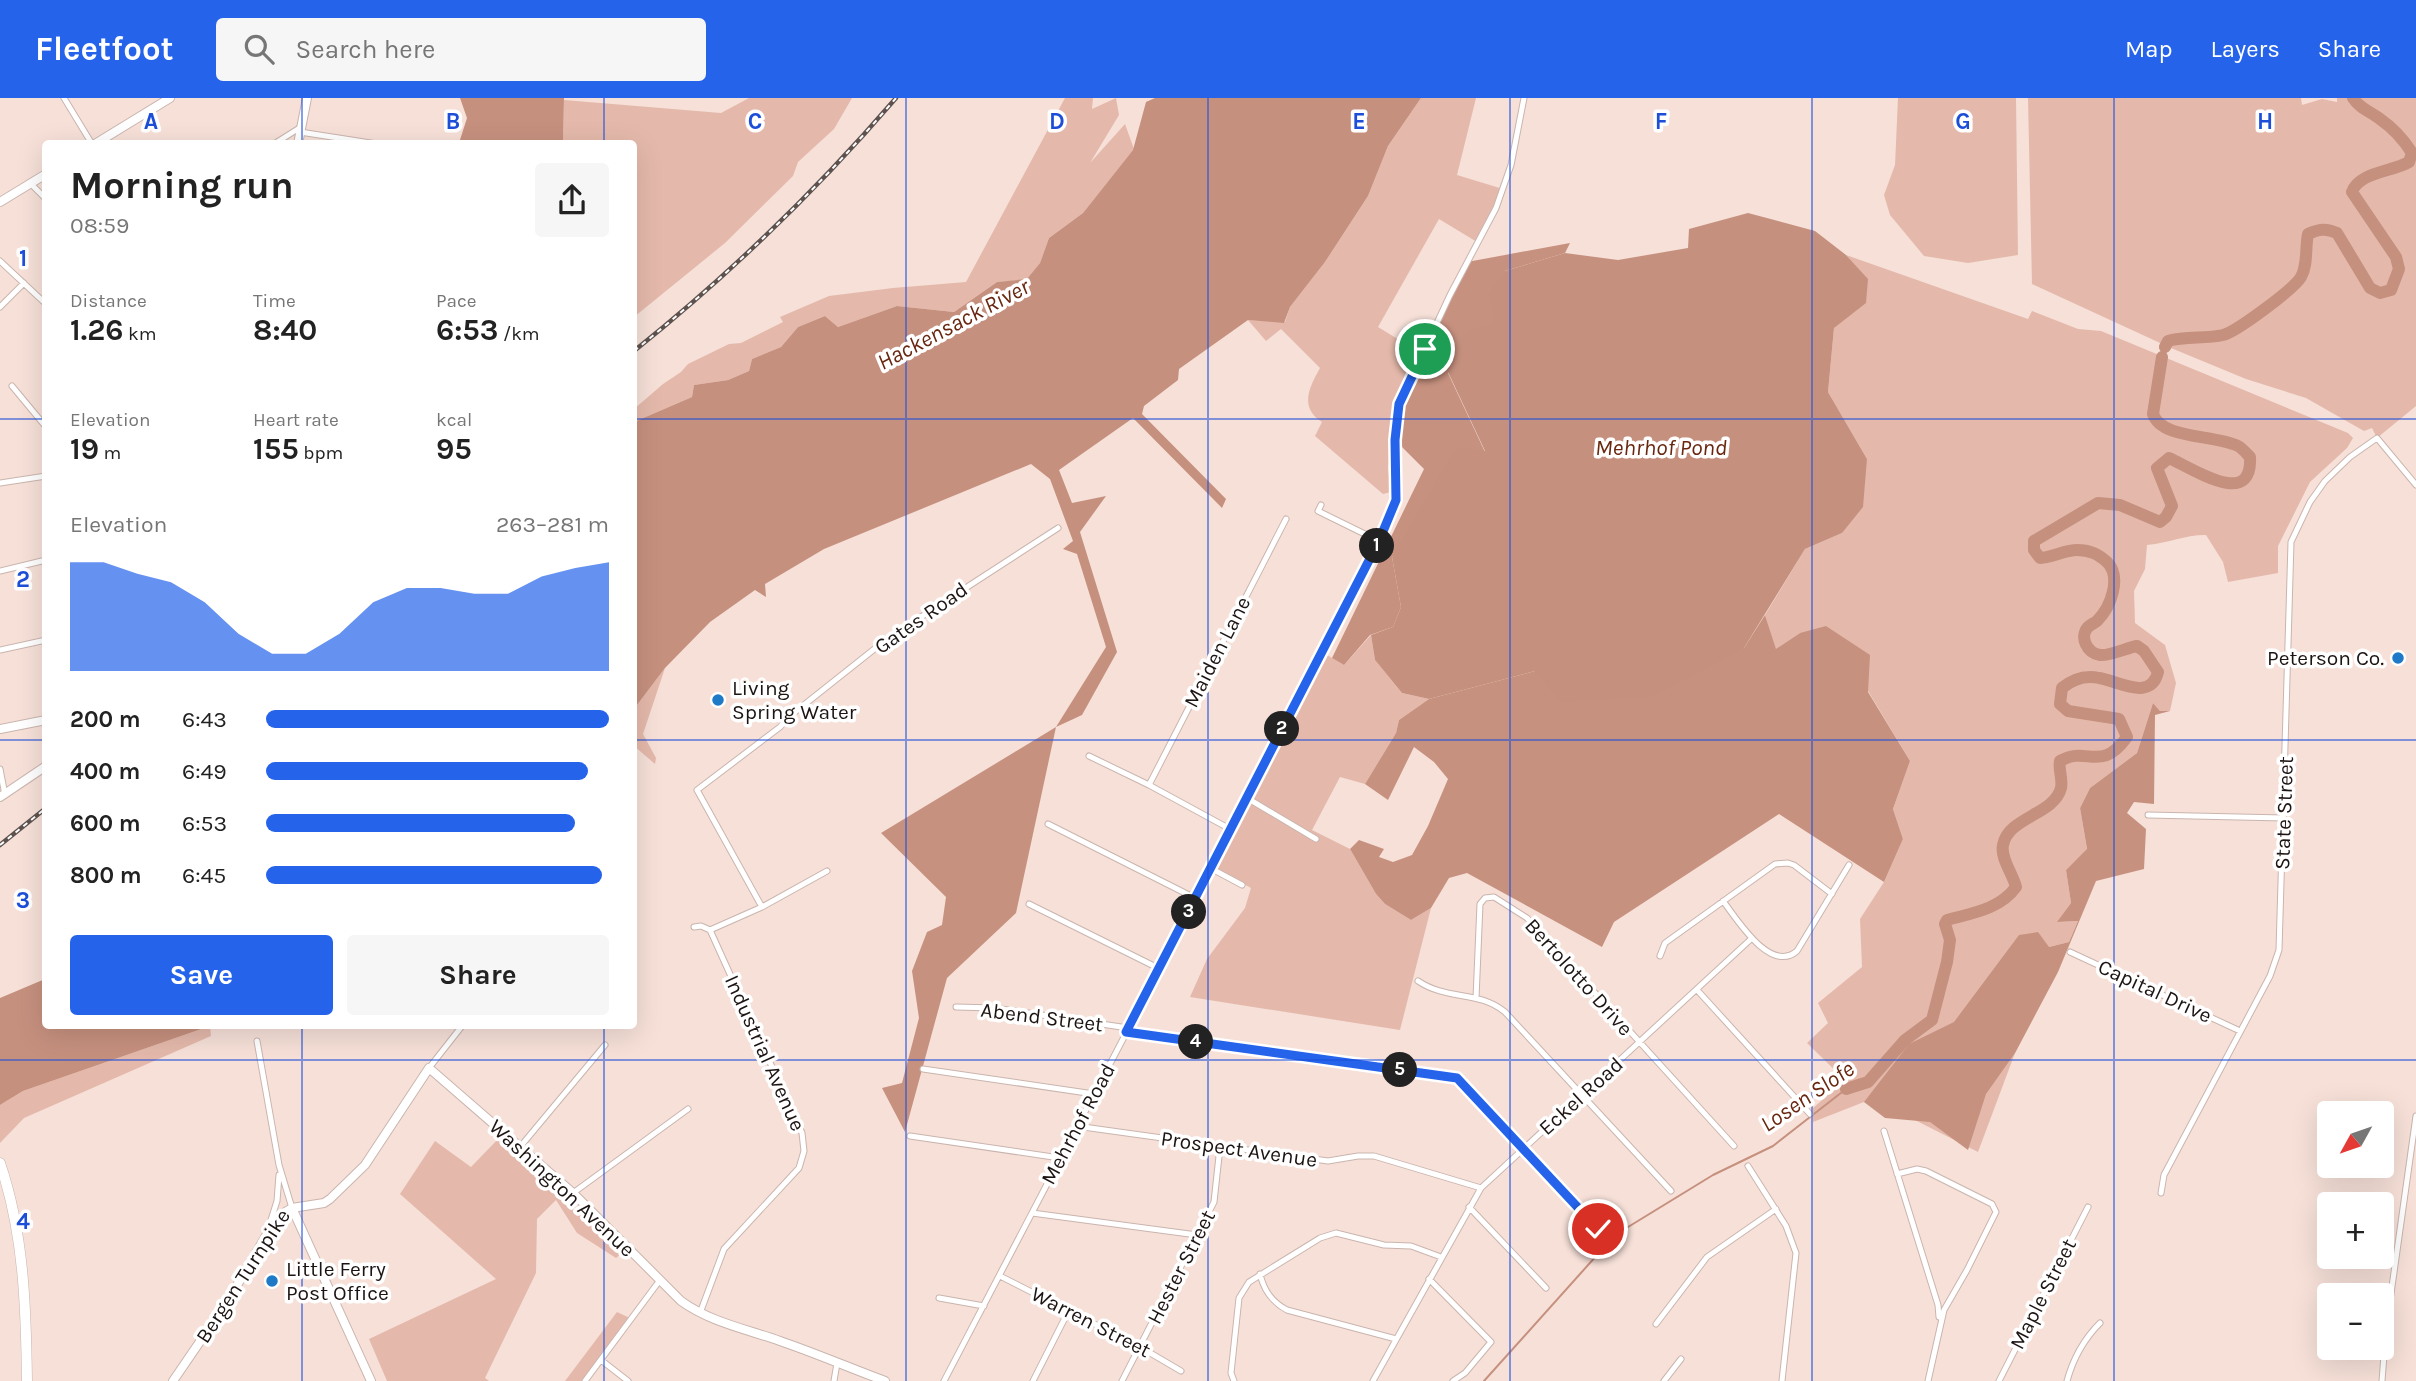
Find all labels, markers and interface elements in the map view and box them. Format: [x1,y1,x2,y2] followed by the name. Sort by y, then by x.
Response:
[216,18,706,81] search box
[35,30,174,68] text: Fleetfoot
[240,30,278,68] icon: search
[296,34,435,65] text: Search here
[2125,35,2173,63] text: Map
[2211,35,2280,63] text: Layers
[2318,35,2381,63] text: Share
[144,108,158,135] text: A
[446,108,460,135] text: B
[748,108,762,135] text: C
[1049,108,1065,135] text: D
[1352,108,1366,135] text: E
[1655,108,1667,135] text: F
[1955,108,1971,135] text: G
[2257,108,2273,135] text: H
[70,163,294,208] text: Morning run
[535,163,609,237] button: share
[70,212,129,239] text: 08:59
[19,245,27,272] text: 1
[873,272,1035,376] water label: Hackensack River
[70,290,147,312] text: Distance
[253,290,296,312] text: Time
[436,290,477,312] text: Pace
[70,312,124,348] text: 1.26
[253,312,317,348] text: 8:40
[436,312,498,348] text: 6:53
[1395,319,1455,379] pin
[124,323,157,345] text: km
[498,323,540,345] text: /km
[1406,330,1444,368] icon: arrive
[70,409,150,431] text: Elevation
[253,409,339,431] text: Heart rate
[436,409,472,431] text: kcal
[70,431,99,467] text: 19
[253,431,299,467] text: 155
[436,431,472,467] text: 95
[1595,434,1727,461] water label: Mehrhof Pond
[99,442,121,464] text: m
[299,442,343,464] text: bpm
[70,511,167,538] text: Elevation
[496,511,609,538] text: 263–281 m
[1360,528,1394,564] pin: 1
[1373,534,1380,556] text: 1
[16,566,30,593] text: 2
[870,577,972,659] street label: Gates Road
[1179,593,1255,711] street label: Maiden Lane
[2267,646,2384,670] place label: Peterson Co.
[2390,650,2406,666] marker: Peterson Co.
[732,676,857,724] place label: Living Spring Water
[710,692,726,708] marker: Living Spring Water
[70,706,141,733] text: 200 m
[182,706,227,733] text: 6:43
[1264,712,1300,746] pin: 2
[1276,717,1287,739] text: 2
[2270,756,2298,870] street label: State Street
[70,758,140,785] text: 400 m
[182,758,227,785] text: 6:49
[70,810,141,837] text: 600 m
[182,810,227,837] text: 6:53
[70,862,142,889] text: 800 m
[182,862,226,889] text: 6:45
[16,887,30,914] text: 3
[1172,894,1206,930] pin: 3
[1183,900,1194,922] text: 3
[1520,913,1638,1041] street label: Bertolotto Drive
[70,935,333,1015] button: Save
[347,935,609,1015] button: Share
[2094,954,2216,1028] street label: Capital Drive
[720,971,810,1135] street label: Industrial Avenue
[979,998,1105,1036] street label: Abend Street
[1178,1024,1214,1060] pin: 4
[1190,1030,1201,1052] text: 4
[1382,1052,1418,1088] pin: 5
[1534,1052,1628,1140] street label: Eckel Road
[1755,1055,1860,1138] water label: Losen Slofe
[1394,1058,1405,1080] text: 5
[1036,1059,1120,1189] street label: Mehrhof Road
[2317,1101,2394,1178] north arrow
[2317,1101,2394,1360] map controls
[484,1114,640,1262] street label: Washington Avenue
[1159,1126,1319,1172] street label: Prospect Avenue
[2317,1192,2394,1269] button: +
[1568,1199,1628,1259] pin
[191,1205,295,1347] street label: Bergen Turnpike
[1142,1206,1220,1328] street label: Hester Street
[16,1208,30,1235] text: 4
[1579,1210,1617,1248] icon: check
[2005,1235,2081,1353] street label: Maple Street
[286,1257,389,1305] place label: Little Ferry Post Office
[264,1273,280,1289] marker: Little Ferry Post Office
[1027,1282,1155,1362] street label: Warren Street
[2317,1283,2394,1360] button: −

